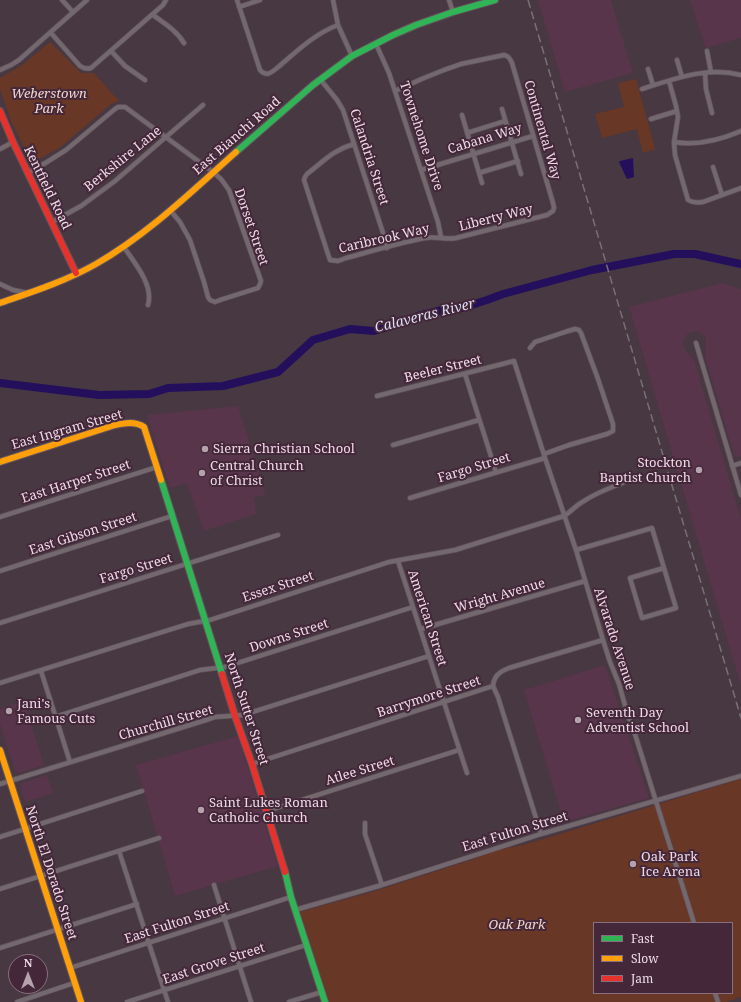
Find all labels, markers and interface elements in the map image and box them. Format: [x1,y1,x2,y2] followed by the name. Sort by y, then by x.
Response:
[520,78,564,182] street label: Continental Way
[396,79,446,193] street label: Townehome Drive
[11,86,87,117] park label: Weberstown Park
[190,94,284,178] street label: East Bianchi Road
[346,107,392,207] street label: Calandria Street
[446,120,524,158] street label: Cabana Way
[81,123,165,195] street label: Berkshire Lane
[20,144,74,232] street label: Kentfield Road
[231,187,271,267] street label: Dorset Street
[457,201,535,235] street label: Liberty Way
[337,221,431,257] street label: Caribrook Way
[373,295,477,337] water label: Calaveras River
[403,352,483,386] street label: Beeler Street
[10,407,124,453] street label: East Ingram Street
[213,441,355,457] place label: Sierra Christian School
[200,444,210,454] marker: Sierra Christian School
[436,450,512,486] street label: Fargo Street
[599,455,691,486] place label: Stockton Baptist Church
[20,457,132,507] street label: East Harper Street
[210,458,304,489] place label: Central Church of Christ
[694,465,704,475] marker: Stockton Baptist Church
[197,468,207,478] marker: Central Church of Christ
[27,509,139,559] street label: East Gibson Street
[98,551,174,587] street label: Fargo Street
[240,568,316,606] street label: Essex Street
[404,568,450,668] street label: American Street
[453,576,547,616] street label: Wright Avenue
[590,586,638,692] street label: Alvarado Avenue
[248,616,330,656] street label: Downs Street
[221,651,271,767] street label: North Sutter Street
[375,673,483,721] street label: Barrymore Street
[17,696,95,727] place label: Jani's Famous Cuts
[117,702,215,744] street label: Churchill Street
[586,705,689,736] place label: Seventh Day Adventist School
[4,706,14,716] marker: Jani's Famous Cuts
[573,715,583,725] marker: Seventh Day Adventist School
[324,753,396,789] street label: Atlee Street
[209,795,328,826] place label: Saint Lukes Roman Catholic Church
[22,804,80,942] street label: North El Dorado Street
[196,805,206,815] marker: Saint Lukes Roman Catholic Church
[460,809,570,855] street label: East Fulton Street
[641,849,700,880] place label: Oak Park Ice Arena
[628,859,638,869] marker: Oak Park Ice Arena
[123,899,231,947] street label: East Fulton Street
[488,917,546,933] park label: Oak Park
[593,922,733,994] legend
[631,930,654,947] text: Fast
[161,940,267,988] street label: East Grove Street
[631,950,659,967] text: Slow
[8,954,48,994] north arrow
[24,955,32,970] text: N
[631,970,653,987] text: Jam

